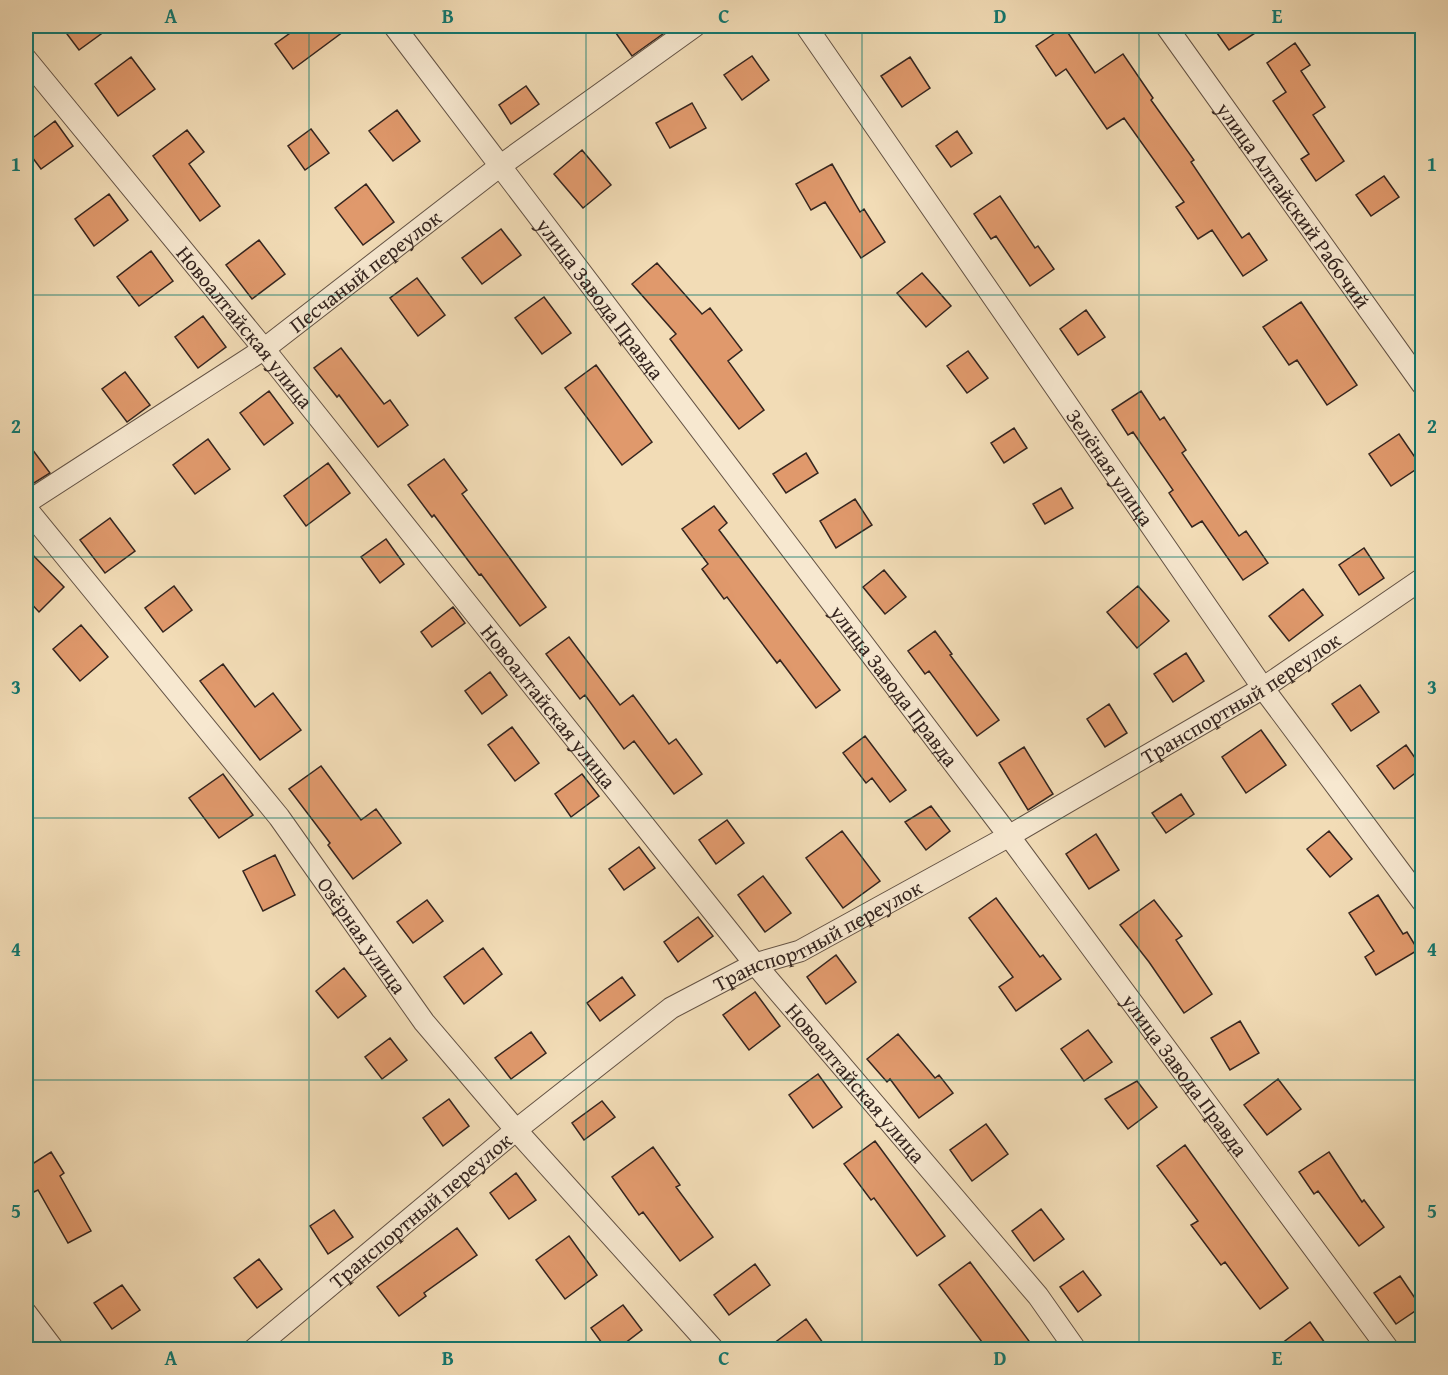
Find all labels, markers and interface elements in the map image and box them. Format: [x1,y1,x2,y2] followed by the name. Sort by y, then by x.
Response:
[165,1,178,30] text: A
[442,1,454,30] text: B
[718,1,730,30] text: C
[993,1,1007,30] text: D
[1272,1,1283,30] text: E
[1209,95,1378,315] street label: улица Алтайский Рабочий
[11,149,21,178] text: 1
[1427,149,1437,178] text: 1
[282,202,447,340] street label: Песчаный переулок
[529,210,672,386] street label: улица Завода Правда
[169,238,321,415] street label: Новоалтайская улица
[1059,402,1162,532] street label: Зелёная улица
[11,411,21,440] text: 2
[1427,411,1437,440] text: 2
[823,597,966,773] street label: улица Завода Правда
[474,617,624,795] street label: Новоалтайская улица
[1135,624,1346,771] street label: Транспортный переулок
[11,672,21,701] text: 3
[1427,672,1437,701] text: 3
[310,870,415,1000] street label: Озёрная улица
[707,871,928,999] street label: Транспортный переулок
[11,934,21,963] text: 4
[1427,934,1437,963] text: 4
[1114,986,1256,1163] street label: улица Завода Правда
[779,996,933,1170] street label: Новоалтайская улица
[322,1125,518,1296] street label: Транспортный переулок
[11,1196,21,1225] text: 5
[1427,1196,1437,1225] text: 5
[165,1343,178,1372] text: A
[442,1343,454,1372] text: B
[718,1343,730,1372] text: C
[993,1343,1007,1372] text: D
[1272,1343,1283,1372] text: E

